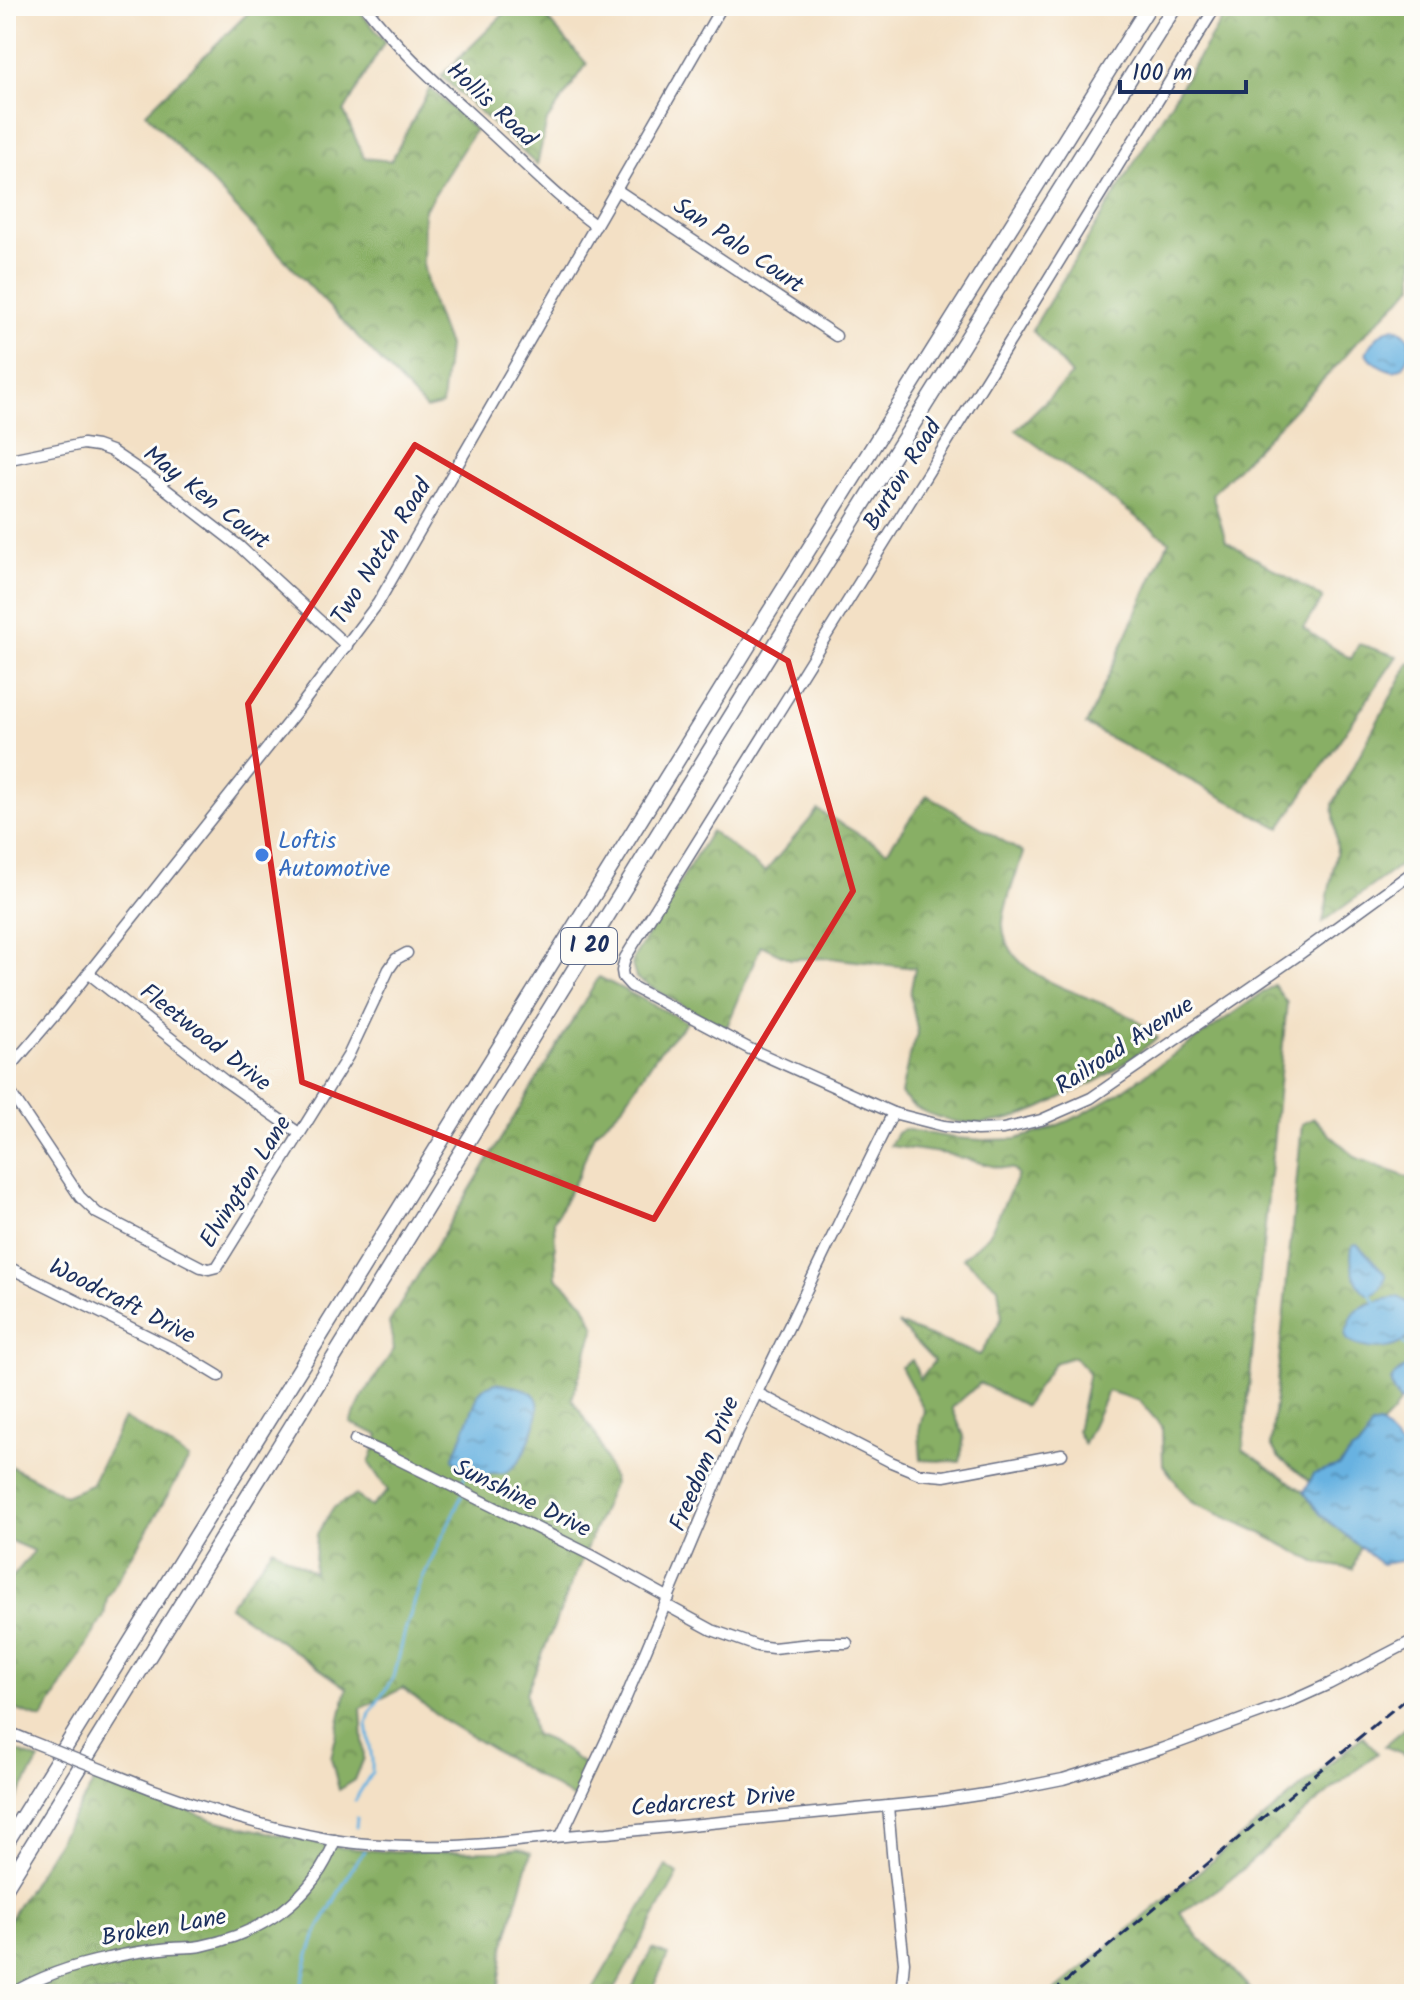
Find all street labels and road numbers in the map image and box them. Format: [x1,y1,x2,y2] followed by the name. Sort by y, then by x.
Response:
[437,52,546,158] street label: Hollis Road
[664,188,812,305] street label: San Palo Court
[853,411,953,539] street label: Burton Road
[134,436,279,561] street label: May Ken Court
[321,470,443,633] street label: Two Notch Road
[561,928,617,964] road number: I 20
[130,974,280,1102] street label: Fleetwood Drive
[1048,986,1203,1106] street label: Railroad Avenue
[190,1108,303,1256] street label: Elvington Lane
[42,1248,202,1356] street label: Woodcraft Drive
[659,1390,751,1538] street label: Freedom Drive
[446,1449,598,1549] street label: Sunshine Drive
[629,1775,797,1829] street label: Cedarcrest Drive
[98,1898,230,1958] street label: Broken Lane

